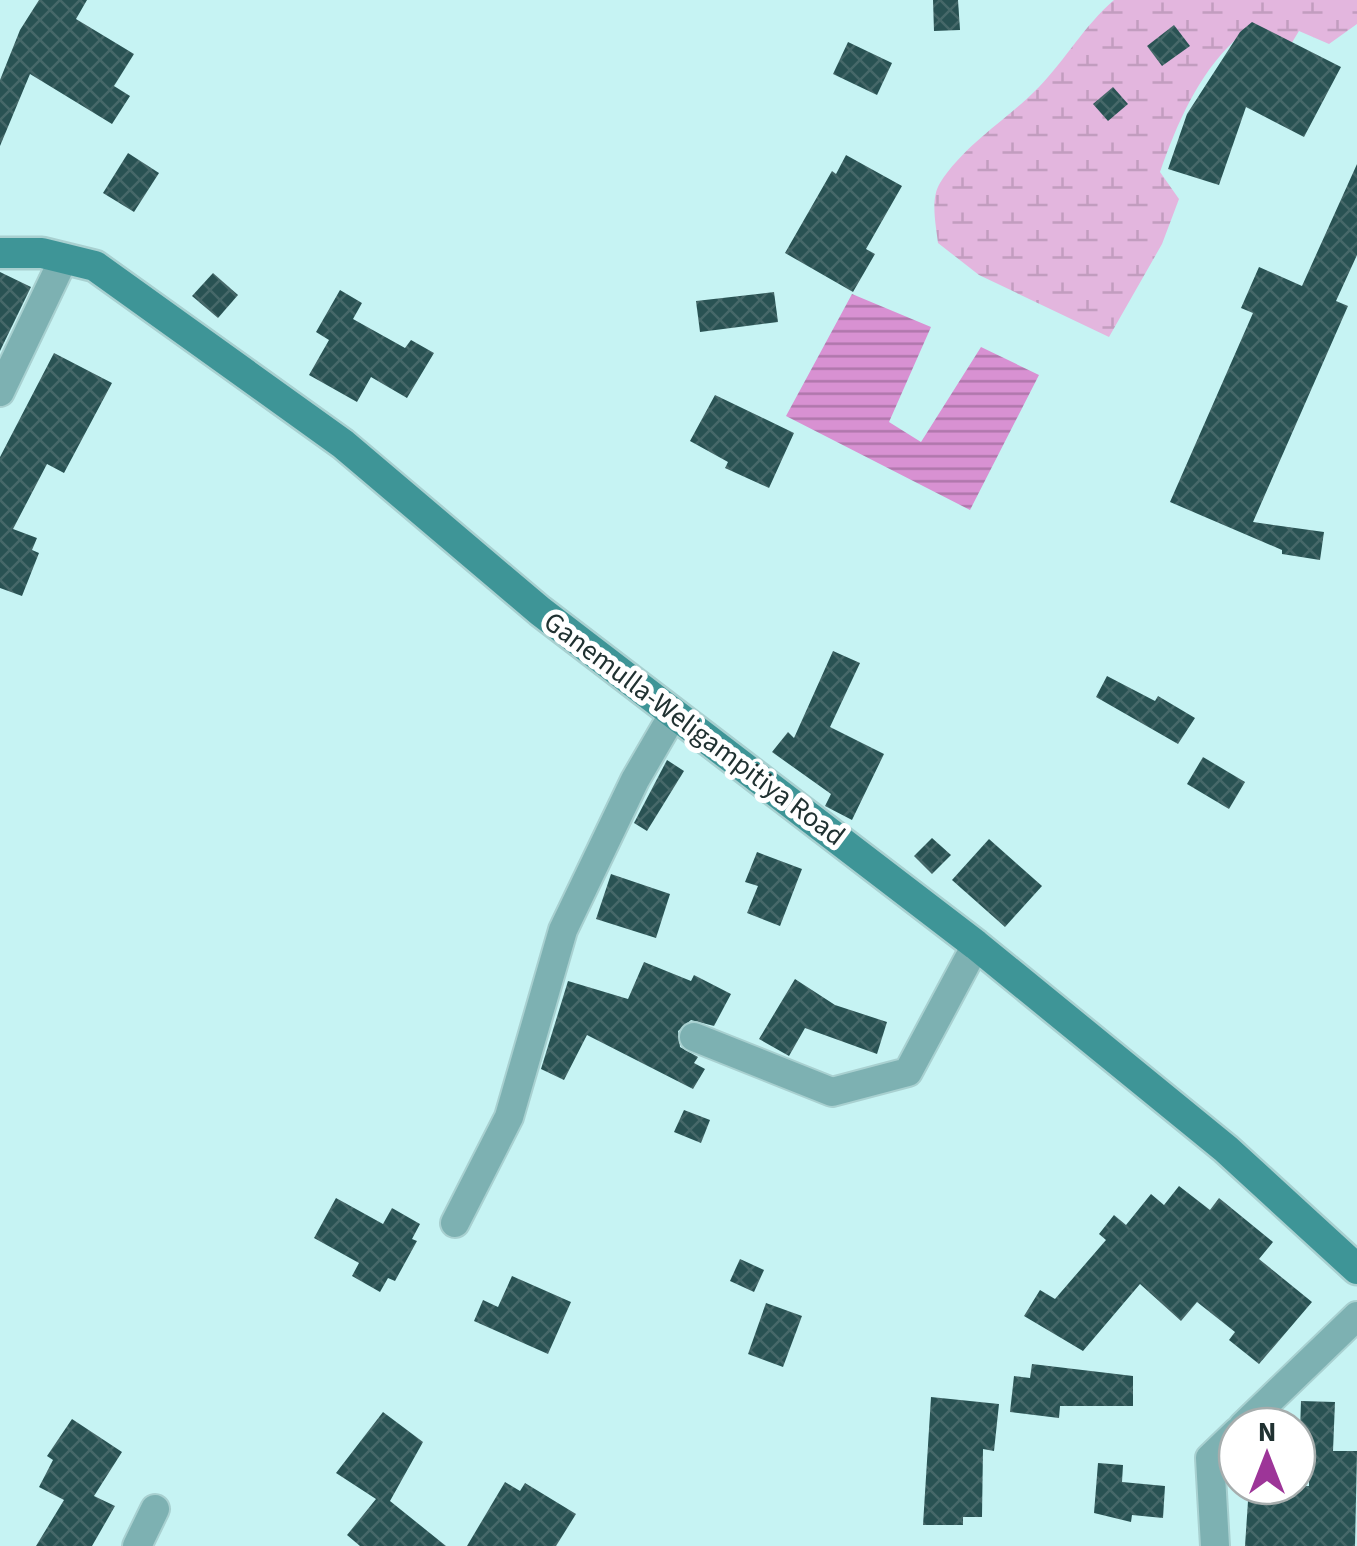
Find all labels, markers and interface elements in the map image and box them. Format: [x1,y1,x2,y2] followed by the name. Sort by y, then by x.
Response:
[535,602,853,855] street label: Ganemulla-Weligampitiya Road
[1217,1406,1317,1506] north arrow
[1258,1412,1276,1452] text: N

